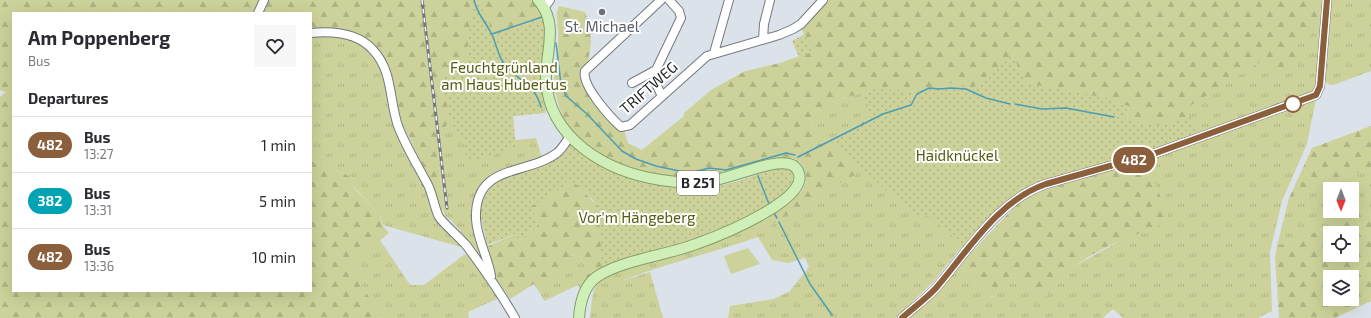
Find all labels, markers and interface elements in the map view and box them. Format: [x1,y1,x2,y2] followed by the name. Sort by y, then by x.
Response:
[597,7,607,17] marker: St. Michael
[565,17,640,35] place label: St. Michael
[254,25,296,67] button: heart
[28,26,170,49] text: Am Poppenberg
[28,53,50,69] text: Bus
[616,57,681,117] street label: TRIFTWEG
[441,58,567,93] park label: Feuchtgrünland am Haus Hubertus
[28,89,108,107] text: Departures
[1284,95,1302,113] unlabelled marker
[84,128,110,146] text: Bus
[37,136,63,153] text: 482
[261,136,296,154] text: 1 min
[84,146,113,162] text: 13:27
[916,146,999,164] park label: Haidknückel
[1111,147,1157,173] line badge: 482
[1121,151,1147,168] text: 482
[677,171,719,195] road number: B 251
[1323,182,1359,218] north arrow
[1323,182,1359,306] map controls
[84,184,110,202] text: Bus
[38,192,62,209] text: 382
[259,192,296,210] text: 5 min
[84,202,112,218] text: 13:31
[579,208,696,226] park label: Vor'm Hängeberg
[1323,226,1359,262] button: locate
[84,240,110,258] text: Bus
[37,248,63,265] text: 482
[252,248,296,266] text: 10 min
[84,258,114,274] text: 13:36
[1323,270,1359,306] button: layers

